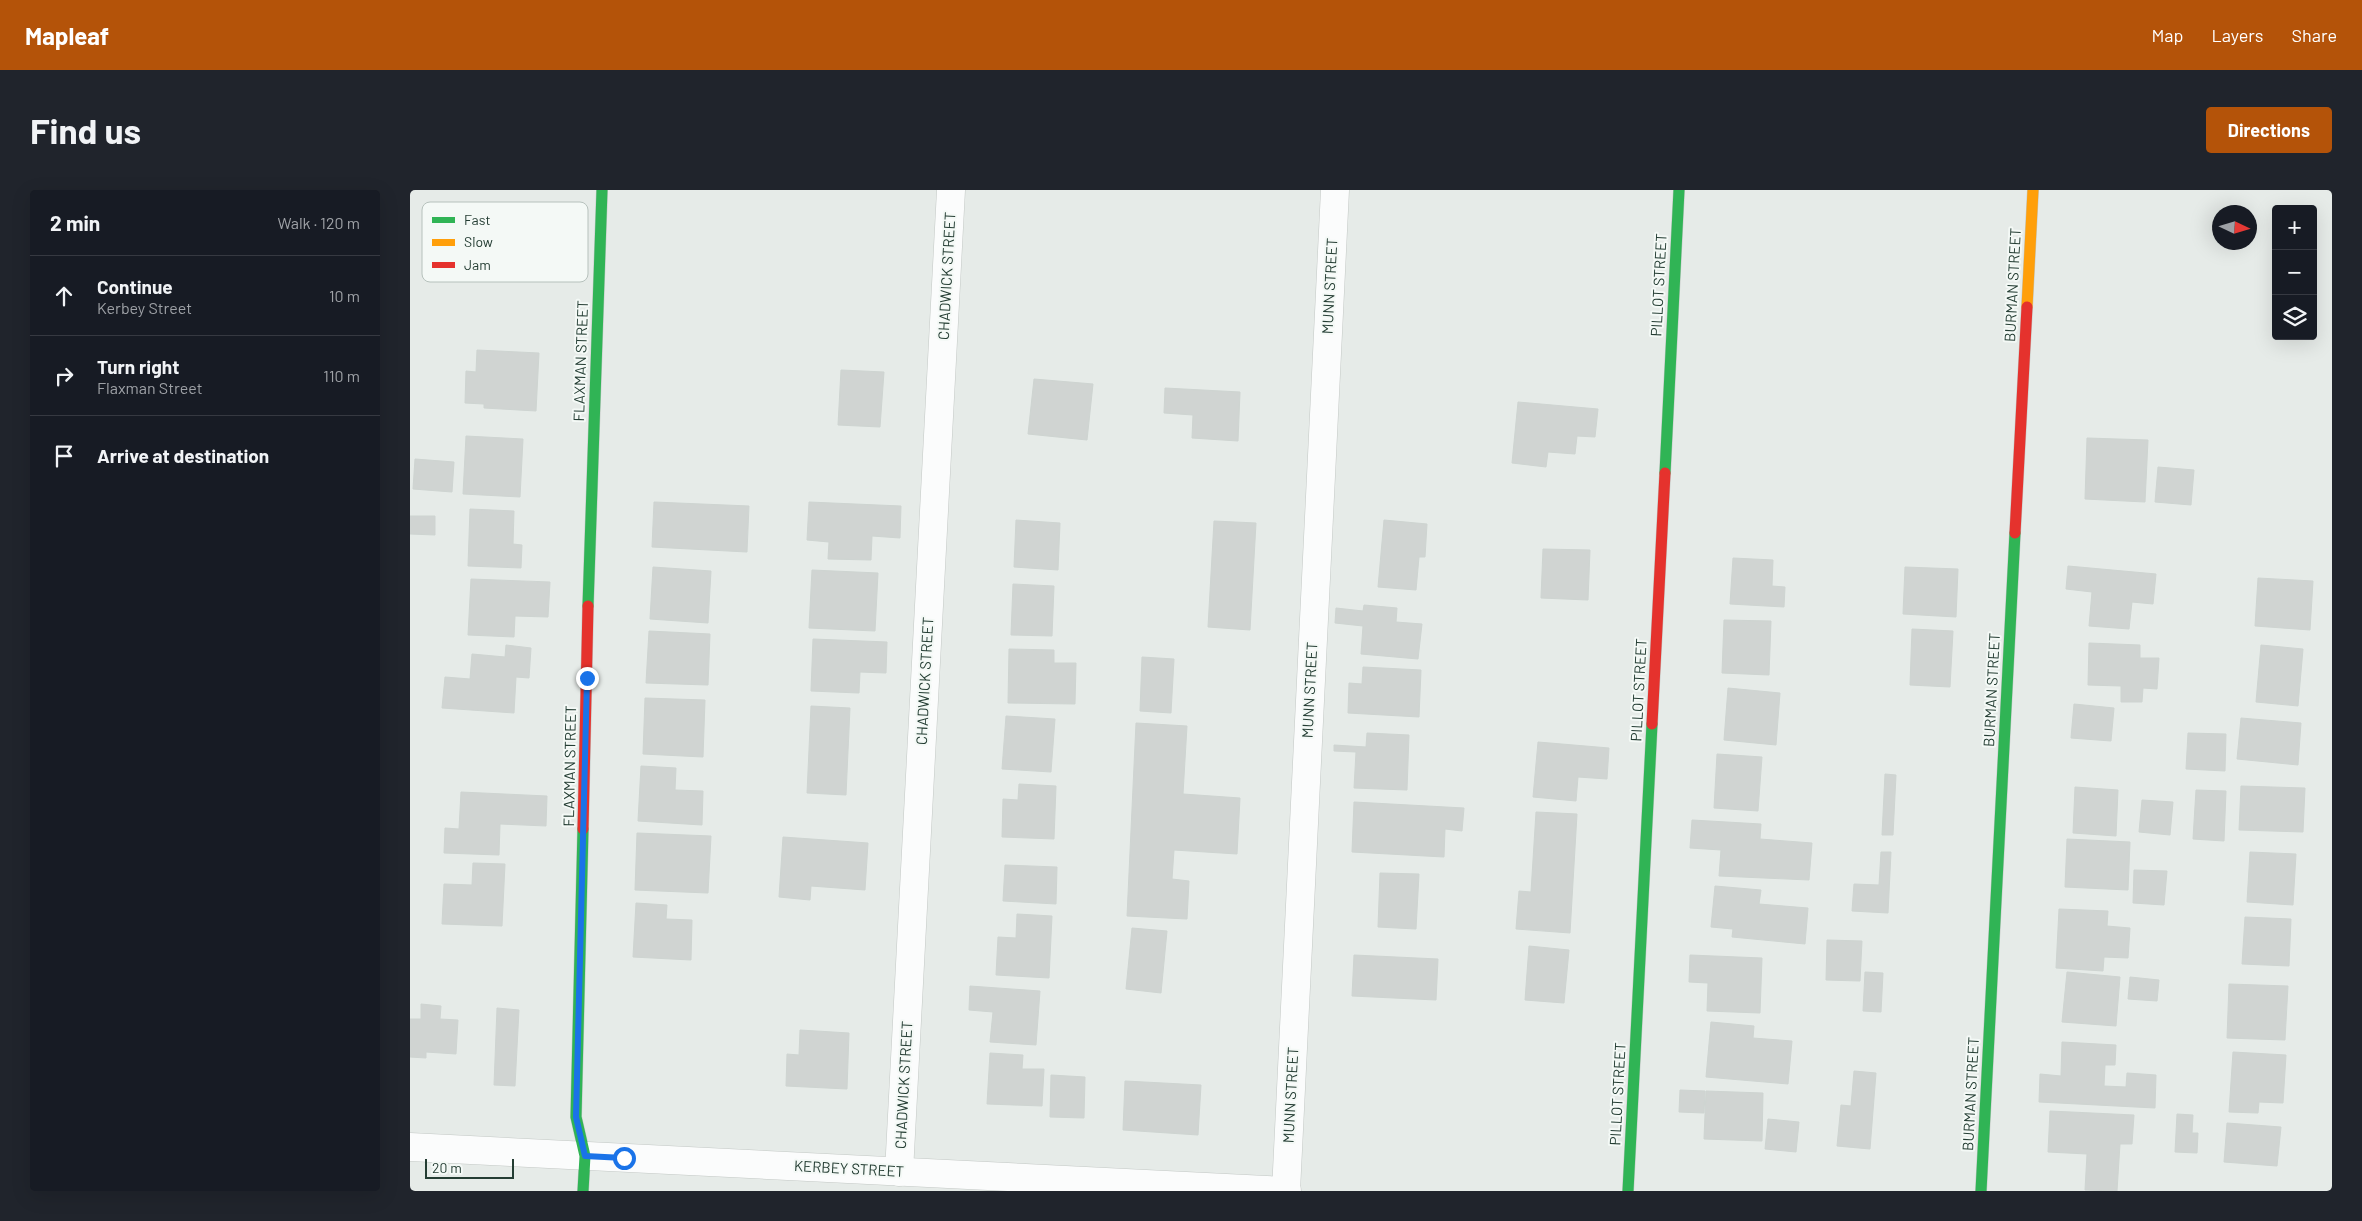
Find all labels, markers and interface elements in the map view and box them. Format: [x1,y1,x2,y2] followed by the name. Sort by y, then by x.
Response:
[25,21,109,50] text: Mapleaf
[2151,24,2183,46] text: Map
[2211,24,2264,46] text: Layers
[2292,24,2337,46] text: Share
[2206,107,2332,153] button: Directions
[30,109,141,151] text: Find us
[422,202,588,282] legend
[2212,205,2257,250] north arrow
[2272,205,2317,340] map controls
[2272,205,2317,250] button: +
[50,210,100,235] text: 2 min
[464,211,490,228] text: Fast
[934,211,958,340] street label: CHADWICK STREET
[277,213,360,232] text: Walk · 120 m
[2000,227,2024,342] street label: BURMAN STREET
[464,233,493,250] text: Slow
[1646,233,1670,337] street label: PILLOT STREET
[1317,237,1341,335] street label: MUNN STREET
[2272,250,2317,295] button: −
[464,256,491,273] text: Jam
[97,275,173,298] text: Continue
[50,282,78,310] icon: ahead
[329,286,360,305] text: 10 m
[2272,295,2317,340] button: layers
[97,298,192,317] text: Kerbey Street
[569,300,591,422] street label: FLAXMAN STREET
[97,355,179,378] text: Turn right
[50,362,78,390] icon: right
[323,366,360,385] text: 110 m
[97,378,203,397] text: Flaxman Street
[50,442,78,470] icon: arrive
[97,444,269,467] text: Arrive at destination
[912,616,936,745] street label: CHADWICK STREET
[1979,632,2003,747] street label: BURMAN STREET
[1626,638,1650,742] street label: PILLOT STREET
[1297,641,1321,739] street label: MUNN STREET
[576,667,599,690] route end
[559,705,579,827] street label: FLAXMAN STREET
[891,1020,915,1149] street label: CHADWICK STREET
[1958,1036,1982,1151] street label: BURMAN STREET
[1605,1042,1629,1146] street label: PILLOT STREET
[1278,1046,1302,1144] street label: MUNN STREET
[613,1147,636,1170] route start
[425,1156,514,1179] scale bar
[794,1156,905,1180] street label: KERBEY STREET
[432,1159,462,1176] text: 20 m

